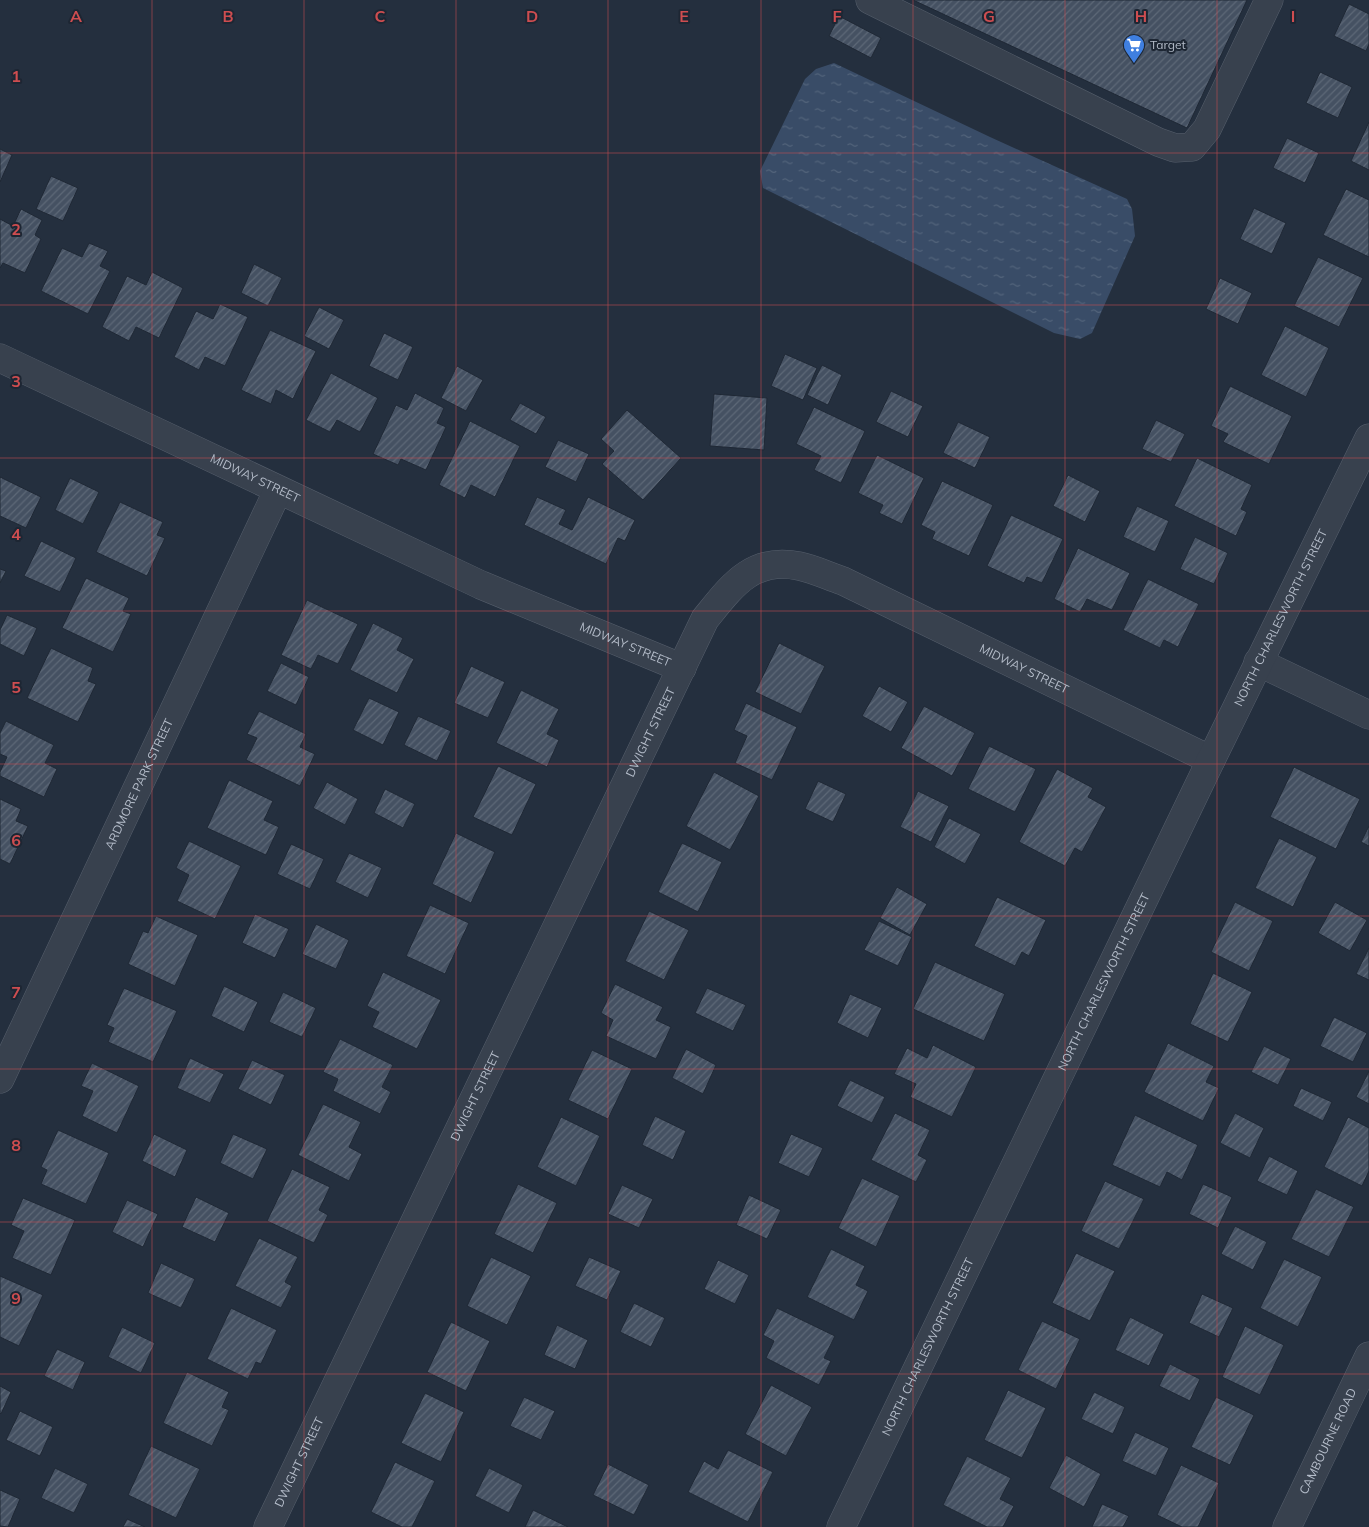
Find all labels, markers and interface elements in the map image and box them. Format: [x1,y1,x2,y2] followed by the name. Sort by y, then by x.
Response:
[70,6,82,26] text: A
[222,6,234,26] text: B
[375,6,386,26] text: C
[526,6,538,26] text: D
[679,6,689,26] text: E
[832,6,842,26] text: F
[983,6,995,26] text: G
[1135,6,1147,26] text: H
[1291,6,1295,26] text: I
[1122,33,1146,64] supermarket icon: Target
[1150,37,1186,52] place label: Target
[11,66,21,86] text: 1
[11,219,21,239] text: 2
[11,371,21,391] text: 3
[208,450,303,506] street label: MIDWAY STREET
[11,524,21,544] text: 4
[1231,526,1330,709] street label: NORTH CHARLESWORTH STREET
[578,619,674,670] street label: MIDWAY STREET
[977,641,1072,697] street label: MIDWAY STREET
[11,677,21,697] text: 5
[622,684,678,779] street label: DWIGHT STREET
[101,715,176,852] street label: ARDMORE PARK STREET
[11,830,21,850] text: 6
[1054,890,1153,1073] street label: NORTH CHARLESWORTH STREET
[11,982,21,1002] text: 7
[447,1048,503,1143] street label: DWIGHT STREET
[11,1135,21,1155] text: 8
[878,1255,977,1438] street label: NORTH CHARLESWORTH STREET
[11,1288,21,1308] text: 9
[1296,1386,1359,1497] street label: CAMBOURNE ROAD
[271,1414,327,1509] street label: DWIGHT STREET

